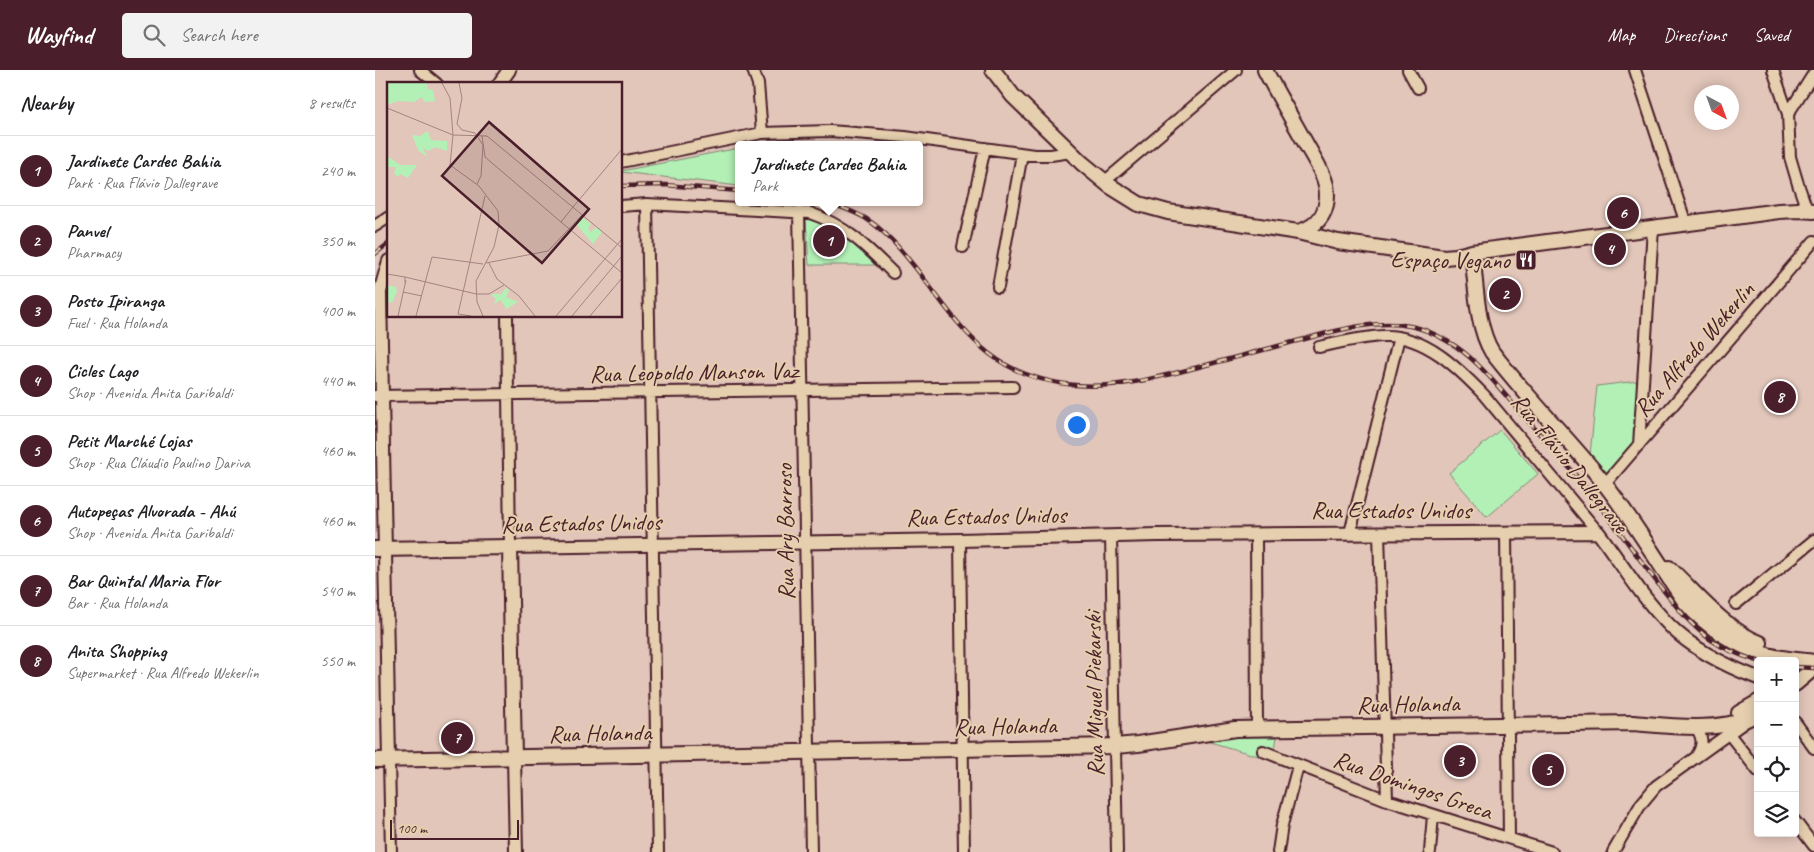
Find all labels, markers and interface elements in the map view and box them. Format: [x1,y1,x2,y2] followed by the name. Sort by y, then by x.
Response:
[122,13,472,58] search box
[25,20,92,50] text: Wayfind
[140,21,168,49] icon: search
[180,23,258,47] text: Search here
[1608,24,1635,46] text: Map
[1663,24,1726,46] text: Directions
[1754,24,1789,46] text: Saved
[387,82,623,318] inset map
[1694,85,1739,130] north arrow
[20,90,73,116] text: Nearby
[308,93,355,113] text: 8 results
[735,141,923,206] popup
[67,149,220,173] text: Jardinete Cardec Bahia
[753,152,905,176] text: Jardinete Cardec Bahia
[32,161,40,181] text: 1
[321,161,355,181] text: 240 m
[67,173,217,193] text: Park · Rua Flávio Dallegrave
[753,176,778,196] text: Park
[1607,194,1639,232] pin: 6
[67,219,108,243] text: Panvel
[813,222,845,260] pin: 1
[1594,230,1626,268] pin: 4
[32,231,40,251] text: 2
[321,231,355,251] text: 350 m
[67,243,121,263] text: Pharmacy
[1390,245,1512,275] place label: Espaço Vegano
[1514,248,1538,272] restaurant icon: Espaço Vegano
[1489,275,1521,313] pin: 2
[1627,275,1761,423] street label: Rua Alfredo Wekerlin
[67,289,164,313] text: Posto Ipiranga
[32,301,40,321] text: 3
[321,301,355,321] text: 400 m
[67,313,167,333] text: Fuel · Rua Holanda
[589,355,801,389] street label: Rua Leopoldo Manson Vaz
[67,359,138,383] text: Cicles Lago
[32,371,40,391] text: 4
[321,371,355,391] text: 440 m
[1764,378,1796,416] pin: 8
[67,383,232,403] text: Shop · Avenida Anita Garibaldi
[1504,387,1637,541] street label: Rua Flávio Dallegrave
[1064,412,1090,438] your location
[67,429,191,453] text: Petit Marché Lojas
[33,441,39,461] text: 5
[321,441,355,461] text: 460 m
[67,453,250,473] text: Shop · Rua Cláudio Paulino Dariva
[769,462,801,600] street label: Rua Ary Barroso
[1311,495,1474,525] street label: Rua Estados Unidos
[67,499,235,523] text: Autopeças Alvorada - Ahú
[906,500,1069,532] street label: Rua Estados Unidos
[501,507,664,539] street label: Rua Estados Unidos
[32,511,40,531] text: 6
[321,511,355,531] text: 460 m
[67,523,232,543] text: Shop · Avenida Anita Garibaldi
[67,569,220,593] text: Bar Quintal Maria Flor
[32,581,40,601] text: 7
[321,581,355,601] text: 540 m
[67,593,167,613] text: Bar · Rua Holanda
[1077,608,1110,777] street label: Rua Miguel Piekarski
[67,639,166,663] text: Anita Shopping
[32,651,40,671] text: 8
[321,651,355,671] text: 550 m
[1754,657,1799,837] map controls
[1754,657,1799,702] button: +
[67,663,259,683] text: Supermarket · Rua Alfredo Wekerlin
[1356,688,1461,720] street label: Rua Holanda
[1754,702,1799,747] button: −
[953,710,1058,742] street label: Rua Holanda
[548,717,653,749] street label: Rua Holanda
[441,719,473,757] pin: 7
[1444,742,1476,780] pin: 3
[1330,744,1498,827] street label: Rua Domingos Greca
[1754,747,1799,792] button: locate
[1532,751,1564,789] pin: 5
[1754,792,1799,837] button: layers
[390,817,519,840] scale bar
[397,820,427,837] text: 100 m

